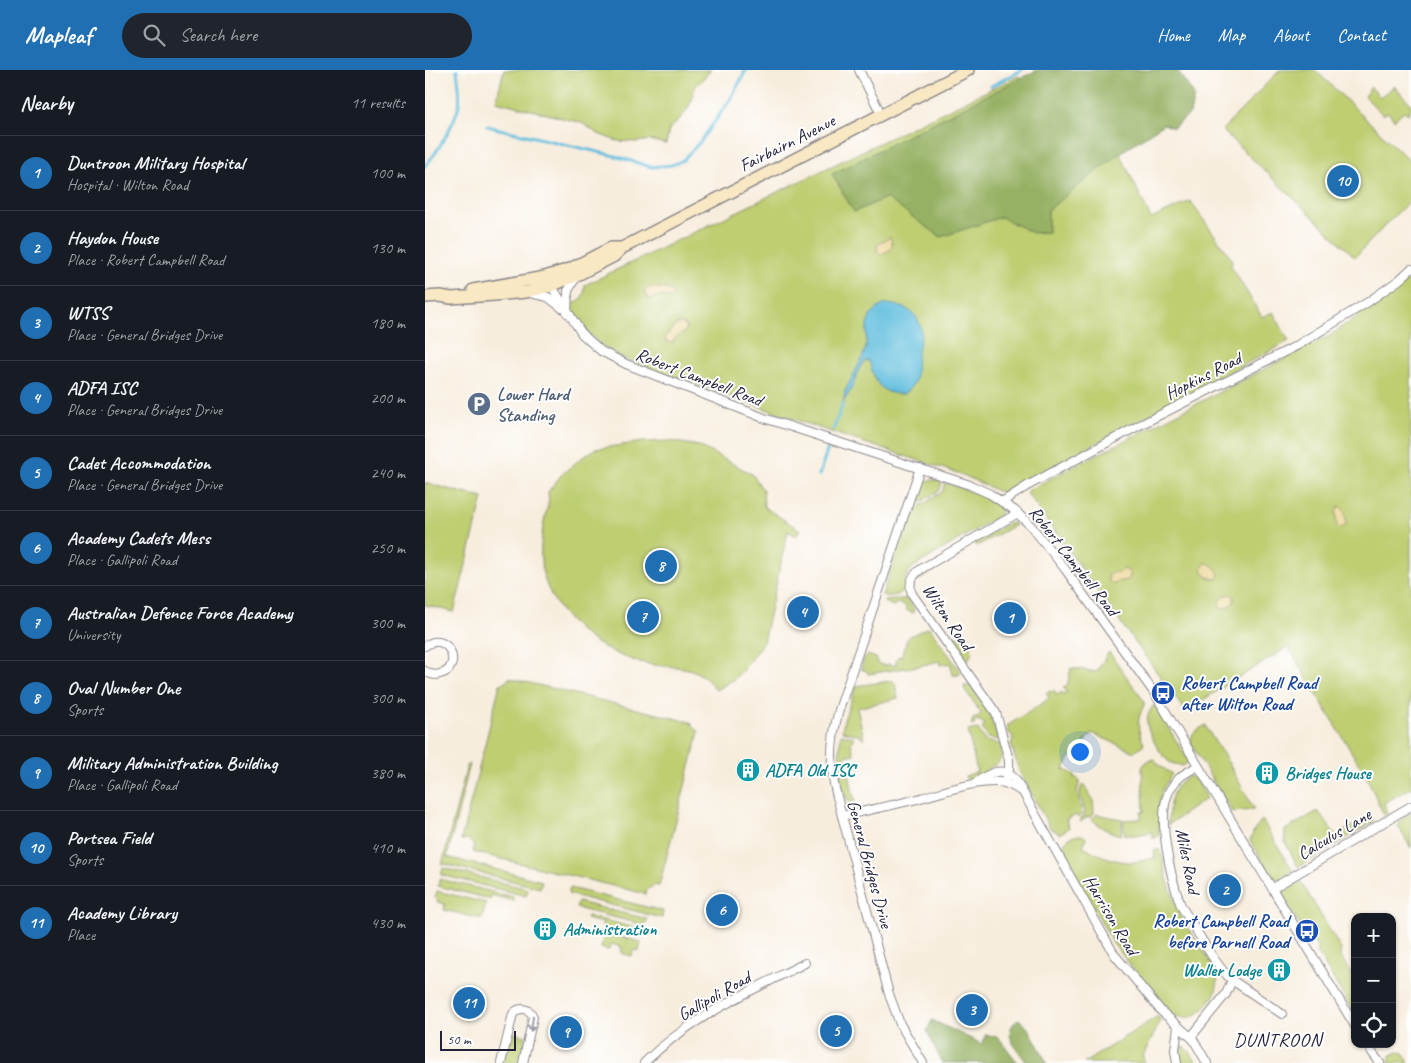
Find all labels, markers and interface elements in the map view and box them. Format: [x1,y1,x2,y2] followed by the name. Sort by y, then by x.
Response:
[122,13,472,58] search box
[25,20,92,50] text: Mapleaf
[140,21,168,49] icon: search
[180,23,257,47] text: Search here
[1157,24,1190,46] text: Home
[1218,24,1245,46] text: Map
[1273,24,1309,46] text: About
[1337,24,1386,46] text: Contact
[20,90,73,116] text: Nearby
[351,93,405,113] text: 11 results
[736,109,839,176] street label: Fairbairn Avenue
[67,151,244,175] text: Duntroon Military Hospital
[1327,162,1359,200] pin: 10
[32,163,40,183] text: 1
[371,163,405,183] text: 100 m
[67,175,189,195] text: Hospital · Wilton Road
[67,226,158,250] text: Haydon House
[32,238,40,258] text: 2
[371,238,405,258] text: 130 m
[67,250,225,270] text: Place · Robert Campbell Road
[67,301,109,325] text: WTSS
[32,313,40,333] text: 3
[371,313,405,333] text: 180 m
[67,325,222,345] text: Place · General Bridges Drive
[633,343,768,412] street label: Robert Campbell Road
[1161,346,1247,405] street label: Hopkins Road
[67,376,136,400] text: ADFA ISC
[497,383,571,426] place label: Lower Hard Standing
[32,388,40,408] text: 4
[371,388,405,408] text: 200 m
[466,391,492,417] parking icon: Lower Hard Standing
[67,400,222,420] text: Place · General Bridges Drive
[67,451,211,475] text: Cadet Accommodation
[33,463,39,483] text: 5
[371,463,405,483] text: 240 m
[67,475,222,495] text: Place · General Bridges Drive
[1024,502,1126,623] street label: Robert Campbell Road
[67,526,210,550] text: Academy Cadets Mess
[32,538,40,558] text: 6
[371,538,405,558] text: 250 m
[645,547,677,585] pin: 8
[67,550,177,570] text: Place · Gallipoli Road
[918,580,980,657] street label: Wilton Road
[787,593,819,631] pin: 4
[627,598,659,636] pin: 7
[994,599,1026,637] pin: 1
[67,601,292,625] text: Australian Defence Force Academy
[32,613,40,633] text: 7
[371,613,405,633] text: 300 m
[67,625,120,645] text: University
[1181,672,1320,715] place label: Robert Campbell Road after Wilton Road
[67,676,180,700] text: Oval Number One
[1150,680,1176,706] bus stop icon: Robert Campbell Road after Wilton Road
[32,688,40,708] text: 8
[371,688,405,708] text: 300 m
[67,700,103,720] text: Sports
[1067,739,1093,765] your location
[67,751,277,775] text: Military Administration Building
[735,757,761,783] building icon: ADFA Old ISC
[765,759,858,781] place label: ADFA Old ISC
[1254,760,1280,786] building icon: Bridges House
[1285,762,1373,784] place label: Bridges House
[32,763,40,783] text: 9
[371,763,405,783] text: 380 m
[67,775,177,795] text: Place · Gallipoli Road
[842,798,898,931] street label: General Bridges Drive
[1293,803,1376,865] street label: Calculus Lane
[67,826,151,850] text: Portsea Field
[1171,826,1206,898] street label: Miles Road
[29,838,43,858] text: 10
[371,838,405,858] text: 410 m
[67,850,103,870] text: Sports
[1079,871,1145,961] street label: Harrison Road
[1209,871,1241,909] pin: 2
[706,891,738,929] pin: 6
[67,901,177,925] text: Academy Library
[1153,910,1293,953] place label: Robert Campbell Road before Parnell Road
[29,913,43,933] text: 11
[371,913,405,933] text: 430 m
[1351,913,1396,1048] map controls
[1351,913,1396,958] button: +
[532,916,558,942] building icon: Administration
[563,918,657,940] place label: Administration
[1294,918,1320,944] bus stop icon: Robert Campbell Road before Parnell Road
[67,925,95,945] text: Place
[1266,957,1292,983] building icon: Waller Lodge
[1351,958,1396,1003] button: −
[1183,959,1263,981] place label: Waller Lodge
[674,965,757,1026] street label: Gallipoli Road
[453,984,485,1022] pin: 11
[956,991,988,1029] pin: 3
[1351,1003,1396,1048] button: locate
[820,1012,852,1050] pin: 5
[550,1013,582,1051] pin: 9
[527,1015,537,1031] one-way arrow
[440,1028,516,1051] scale bar
[1234,1028,1324,1052] district label: DUNTROON
[447,1031,471,1048] text: 50 m

